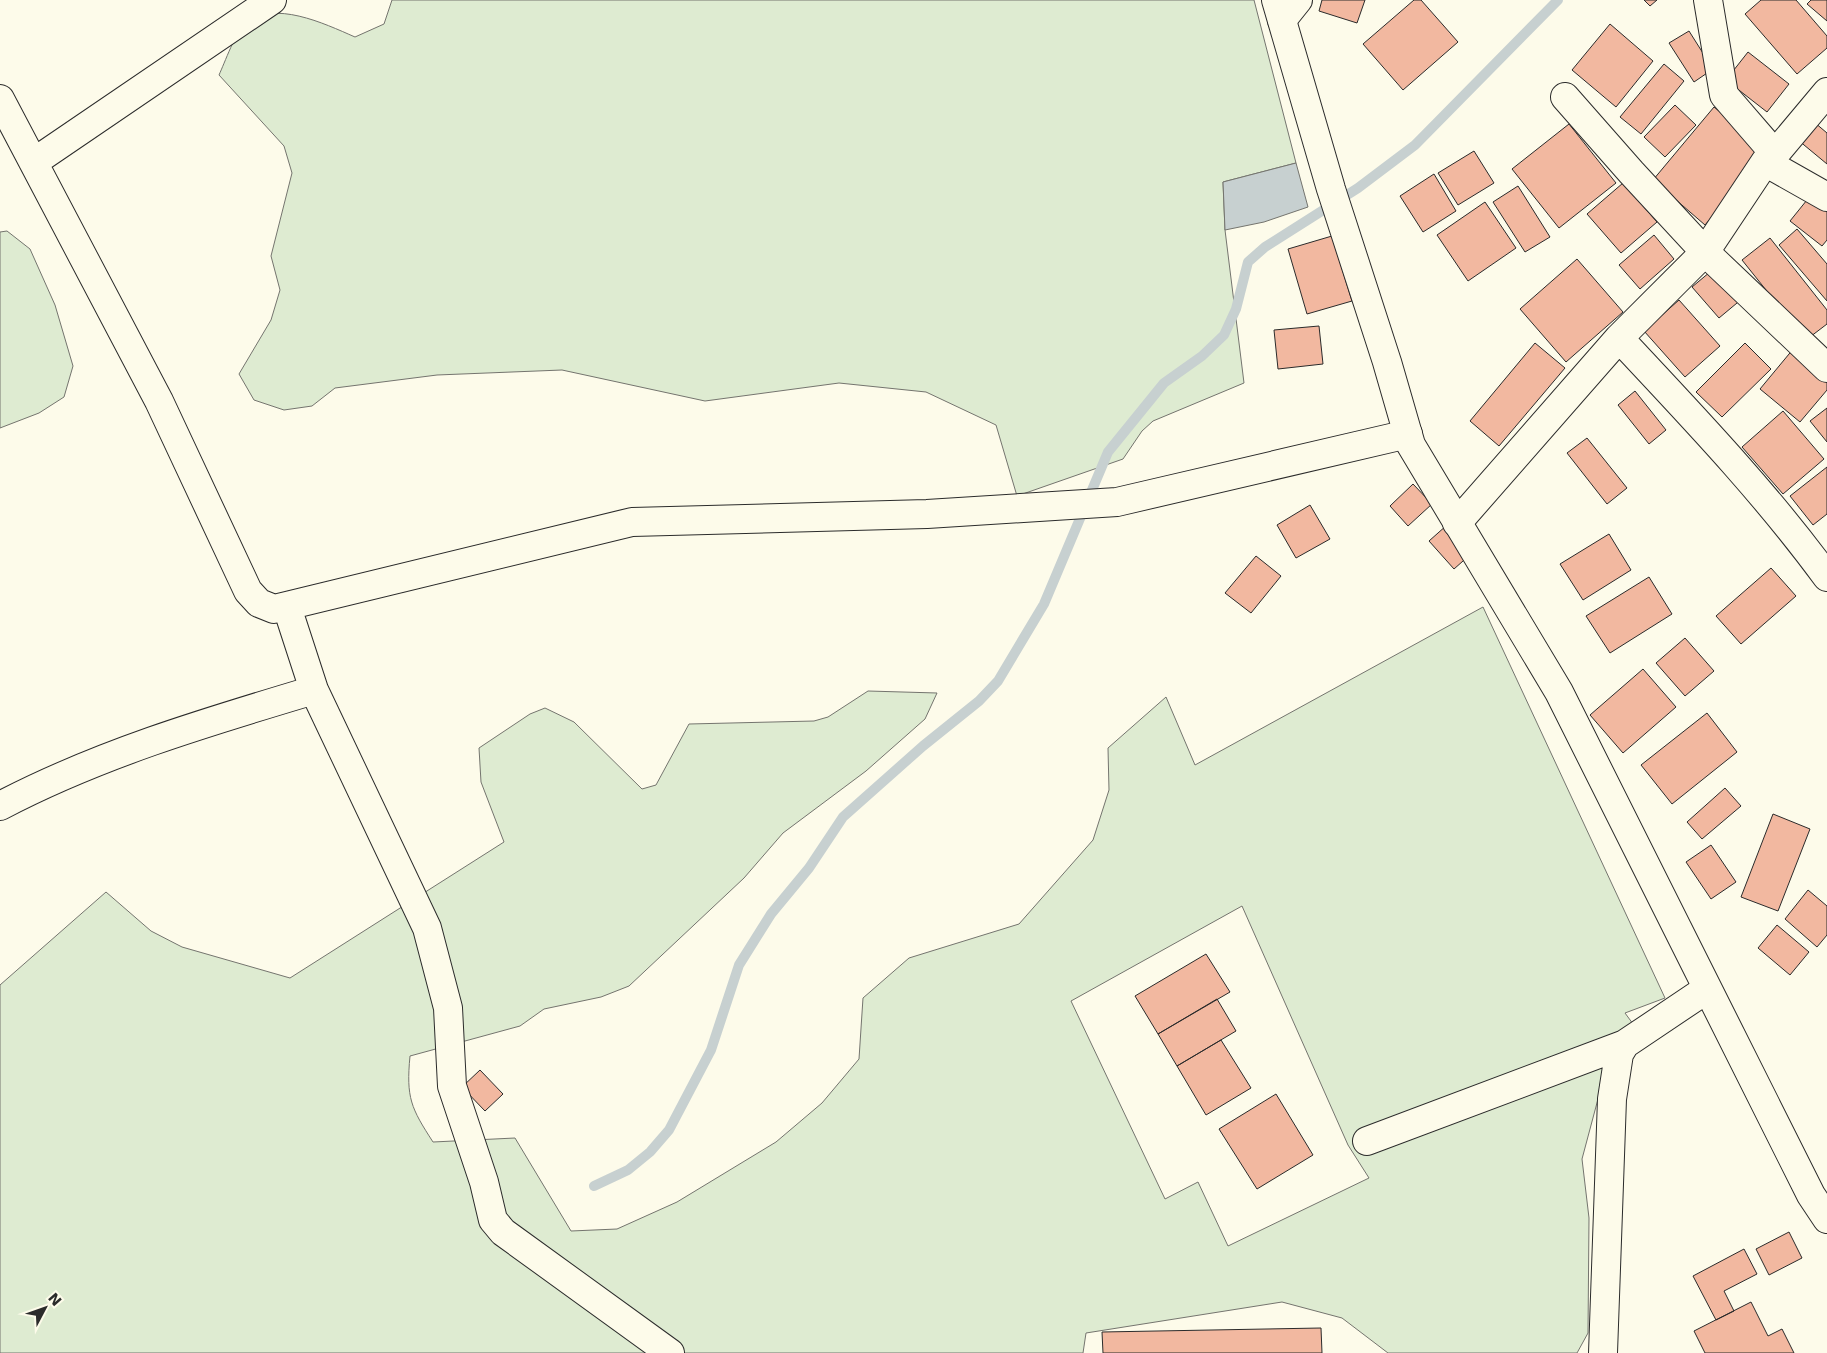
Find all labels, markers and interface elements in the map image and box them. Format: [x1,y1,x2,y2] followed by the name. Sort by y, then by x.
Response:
[20,1283,70,1333] north arrow
[45,1290,65,1309] text: N

